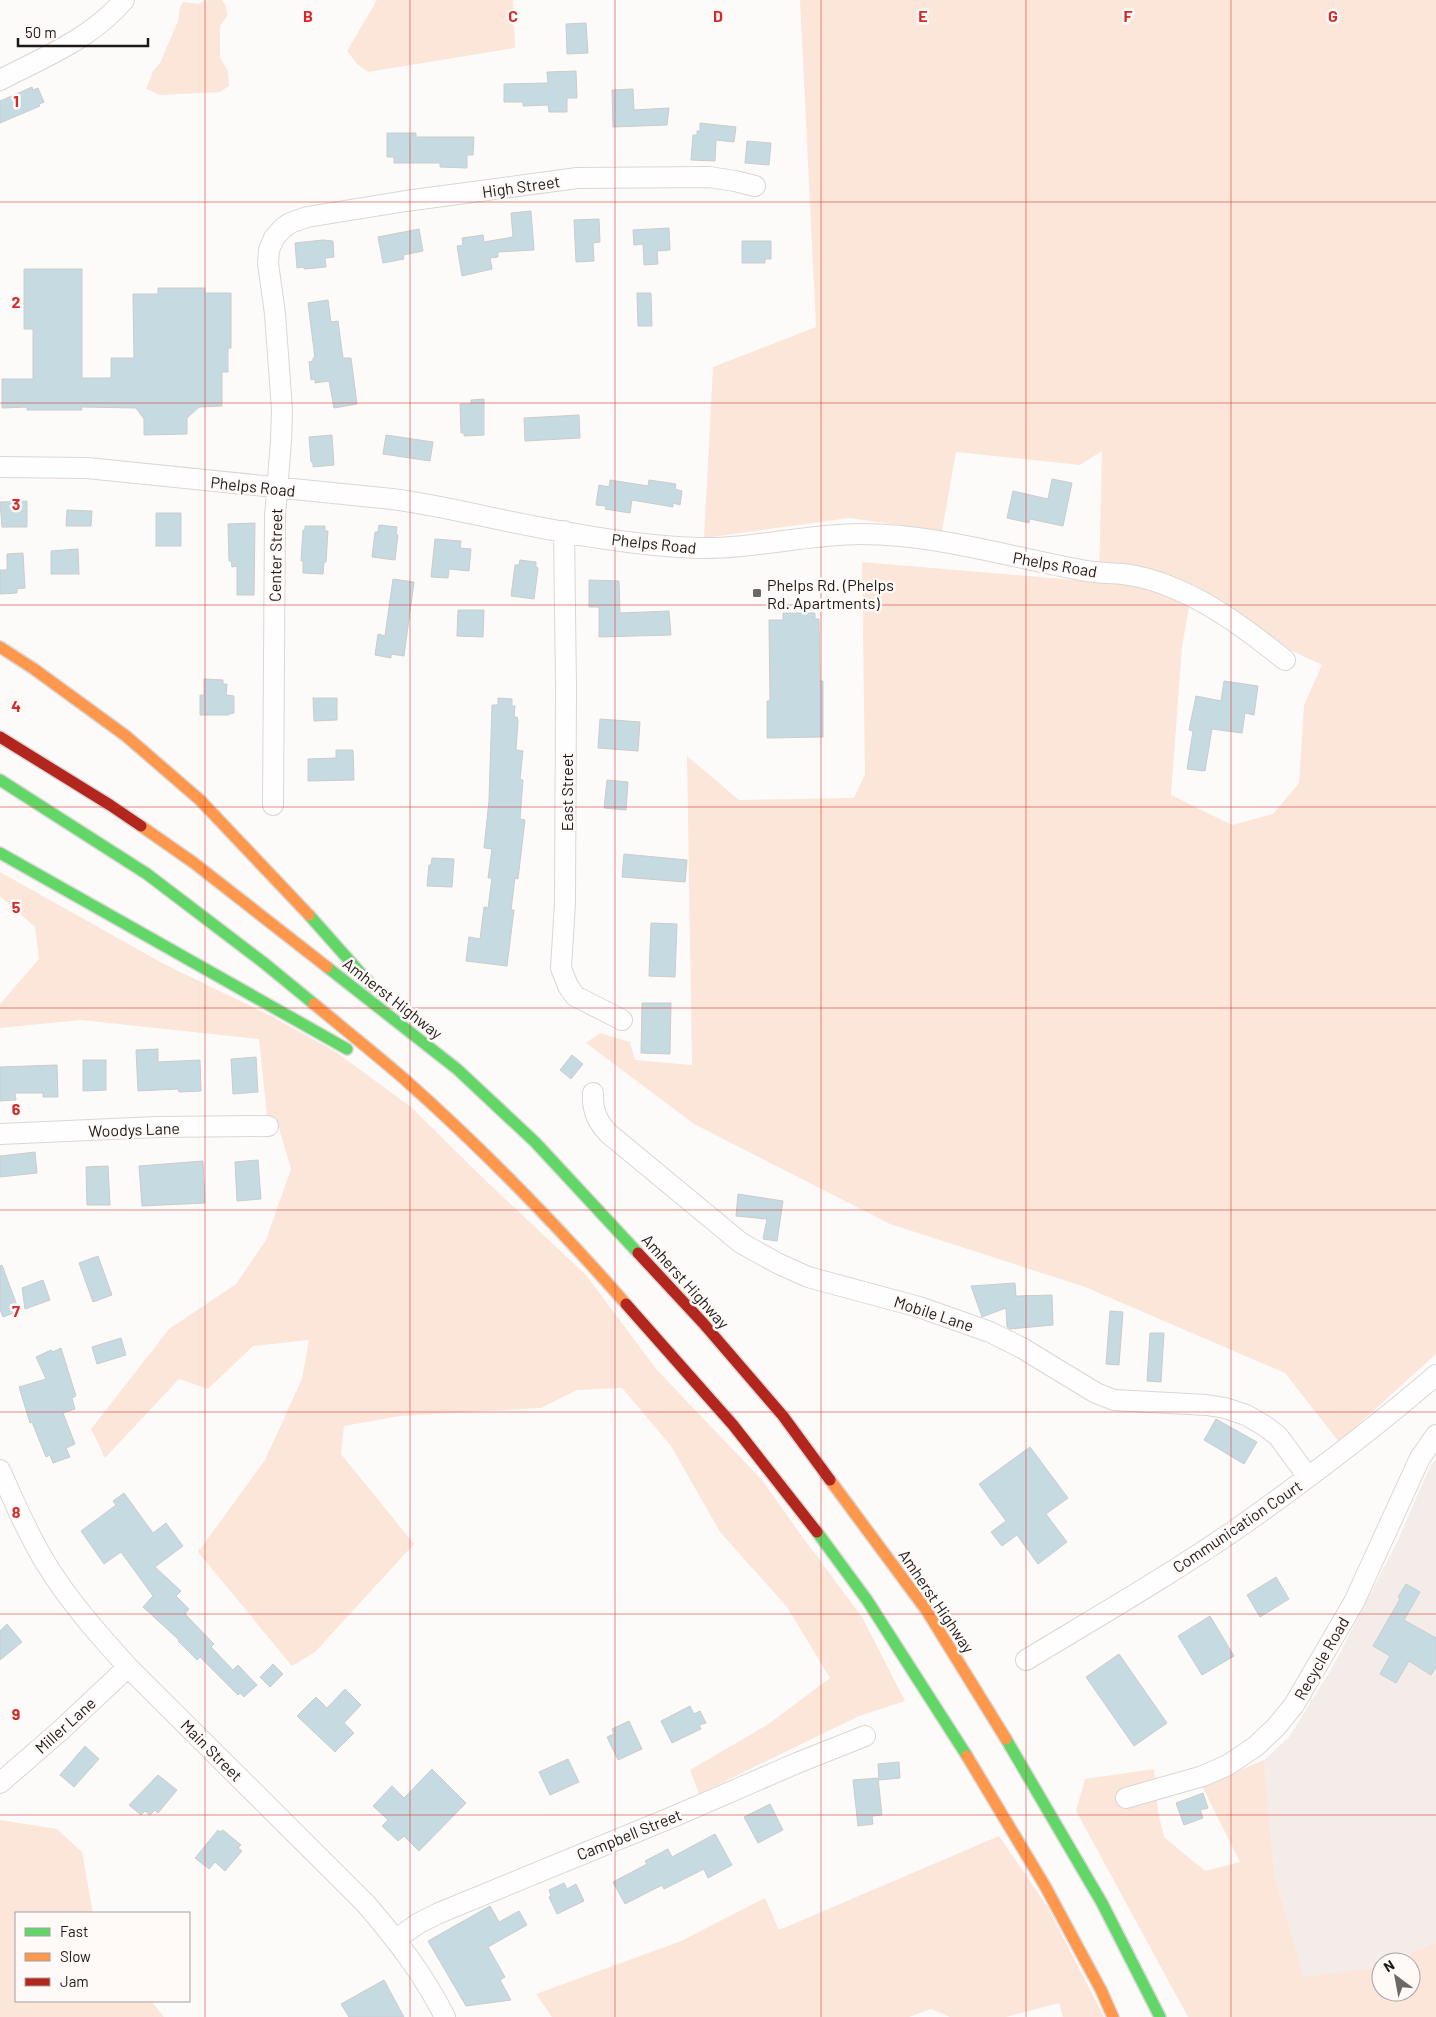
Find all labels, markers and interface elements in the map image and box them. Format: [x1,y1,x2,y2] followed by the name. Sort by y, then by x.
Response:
[303,6,313,25] text: B
[508,6,518,25] text: C
[713,6,723,25] text: D
[918,6,928,25] text: E
[1124,6,1133,25] text: F
[1328,6,1338,25] text: G
[18,15,148,47] scale bar
[25,23,57,41] text: 50 m
[13,91,19,110] text: 1
[481,171,561,201] street label: High Street
[12,292,21,311] text: 2
[210,472,296,500] street label: Phelps Road
[12,494,20,513] text: 3
[265,508,285,602] street label: Center Street
[611,529,697,557] street label: Phelps Road
[1011,547,1099,581] street label: Phelps Road
[767,575,894,612] place label: Phelps Rd. (Phelps Rd. Apartments)
[751,587,763,599] marker: Phelps Rd. (Phelps Rd. Apartments)
[11,696,21,715] text: 4
[557,753,576,831] street label: East Street
[12,897,21,916] text: 5
[340,953,447,1043] street label: Amherst Highway
[12,1099,21,1118] text: 6
[88,1118,180,1140] street label: Woodys Lane
[639,1230,734,1333] street label: Amherst Highway
[892,1291,976,1335] street label: Mobile Lane
[12,1301,20,1320] text: 7
[1169,1476,1305,1576] street label: Communication Court
[12,1502,21,1521] text: 8
[895,1546,979,1657] street label: Amherst Highway
[1290,1613,1352,1703] street label: Recycle Road
[31,1693,99,1757] street label: Miller Lane
[12,1704,20,1723] text: 9
[177,1715,247,1785] street label: Main Street
[574,1804,684,1864] street label: Campbell Street
[15,1912,190,2002] legend
[60,1922,88,1940] text: Fast
[60,1947,91,1965] text: Slow
[1371,1952,1421,2002] north arrow
[1380,1956,1397,1975] text: N
[60,1972,89,1990] text: Jam

